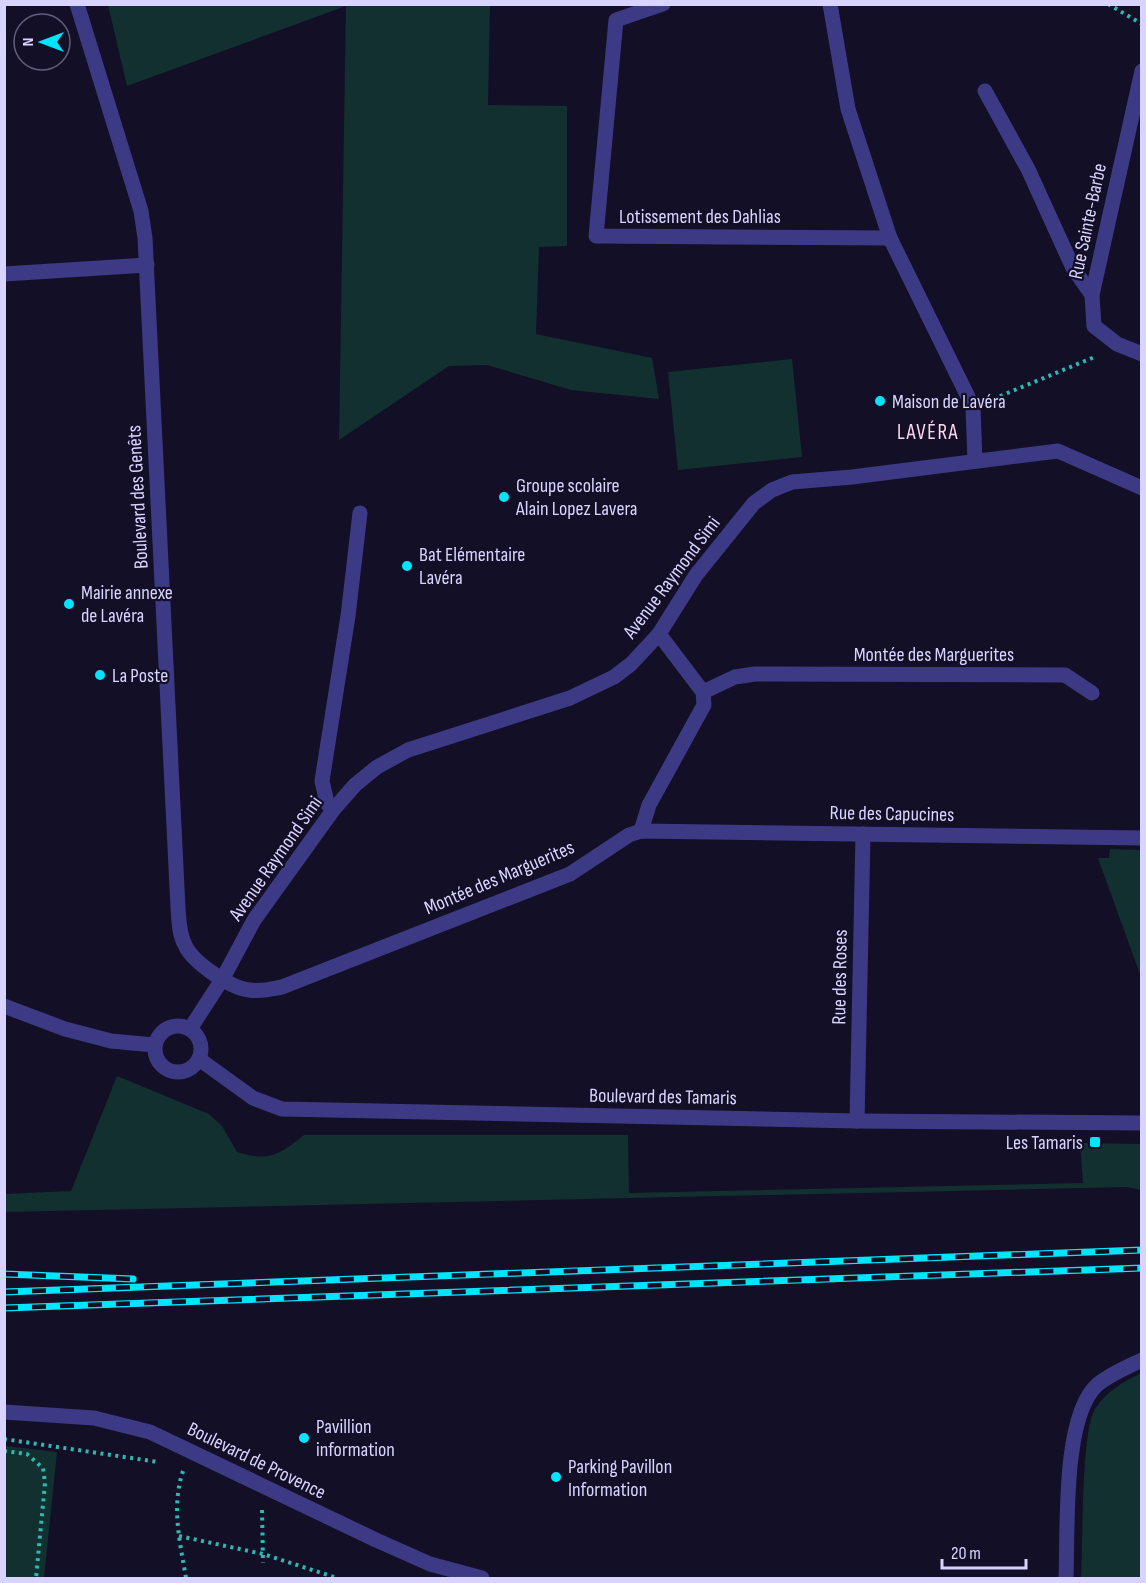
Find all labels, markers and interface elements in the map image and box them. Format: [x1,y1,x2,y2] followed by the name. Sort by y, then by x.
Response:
[12,12,72,72] north arrow
[19,38,38,46] text: N
[1064,161,1112,281] street label: Rue Sainte-Barbe
[619,205,781,229] street label: Lotissement des Dahlias
[892,390,1006,414] place label: Maison de Lavéra
[873,394,887,408] marker: Maison de Lavéra
[897,420,959,445] district label: LAVÉRA
[122,425,154,569] street label: Boulevard des Genêts
[515,474,638,521] place label: Groupe scolaire Alain Lopez Lavera
[497,490,511,504] marker: Groupe scolaire Alain Lopez Lavera
[618,512,725,644] street label: Avenue Raymond Simi
[419,543,525,590] place label: Bat Elémentaire Lavéra
[400,559,414,573] marker: Bat Elémentaire Lavéra
[81,581,173,628] place label: Mairie annexe de Lavéra
[62,597,76,611] marker: Mairie annexe de Lavéra
[854,643,1014,667] street label: Montée des Marguerites
[112,664,168,688] place label: La Poste
[93,668,107,682] marker: La Poste
[223,792,328,926] street label: Avenue Raymond Simi
[829,801,955,827] street label: Rue des Capucines
[421,835,578,920] street label: Montée des Marguerites
[827,929,853,1025] street label: Rue des Roses
[589,1084,737,1110] street label: Boulevard des Tamaris
[1006,1131,1083,1155] place label: Les Tamaris
[1088,1135,1102,1149] marker: Les Tamaris
[316,1415,395,1462] place label: Pavillion information
[183,1417,330,1505] street label: Boulevard de Provence
[297,1431,311,1445] marker: Pavillion information
[568,1455,672,1502] place label: Parking Pavillon Information
[549,1470,563,1484] marker: Parking Pavillon Information
[942,1532,1026,1570] scale bar
[951,1543,981,1564] text: 20 m

